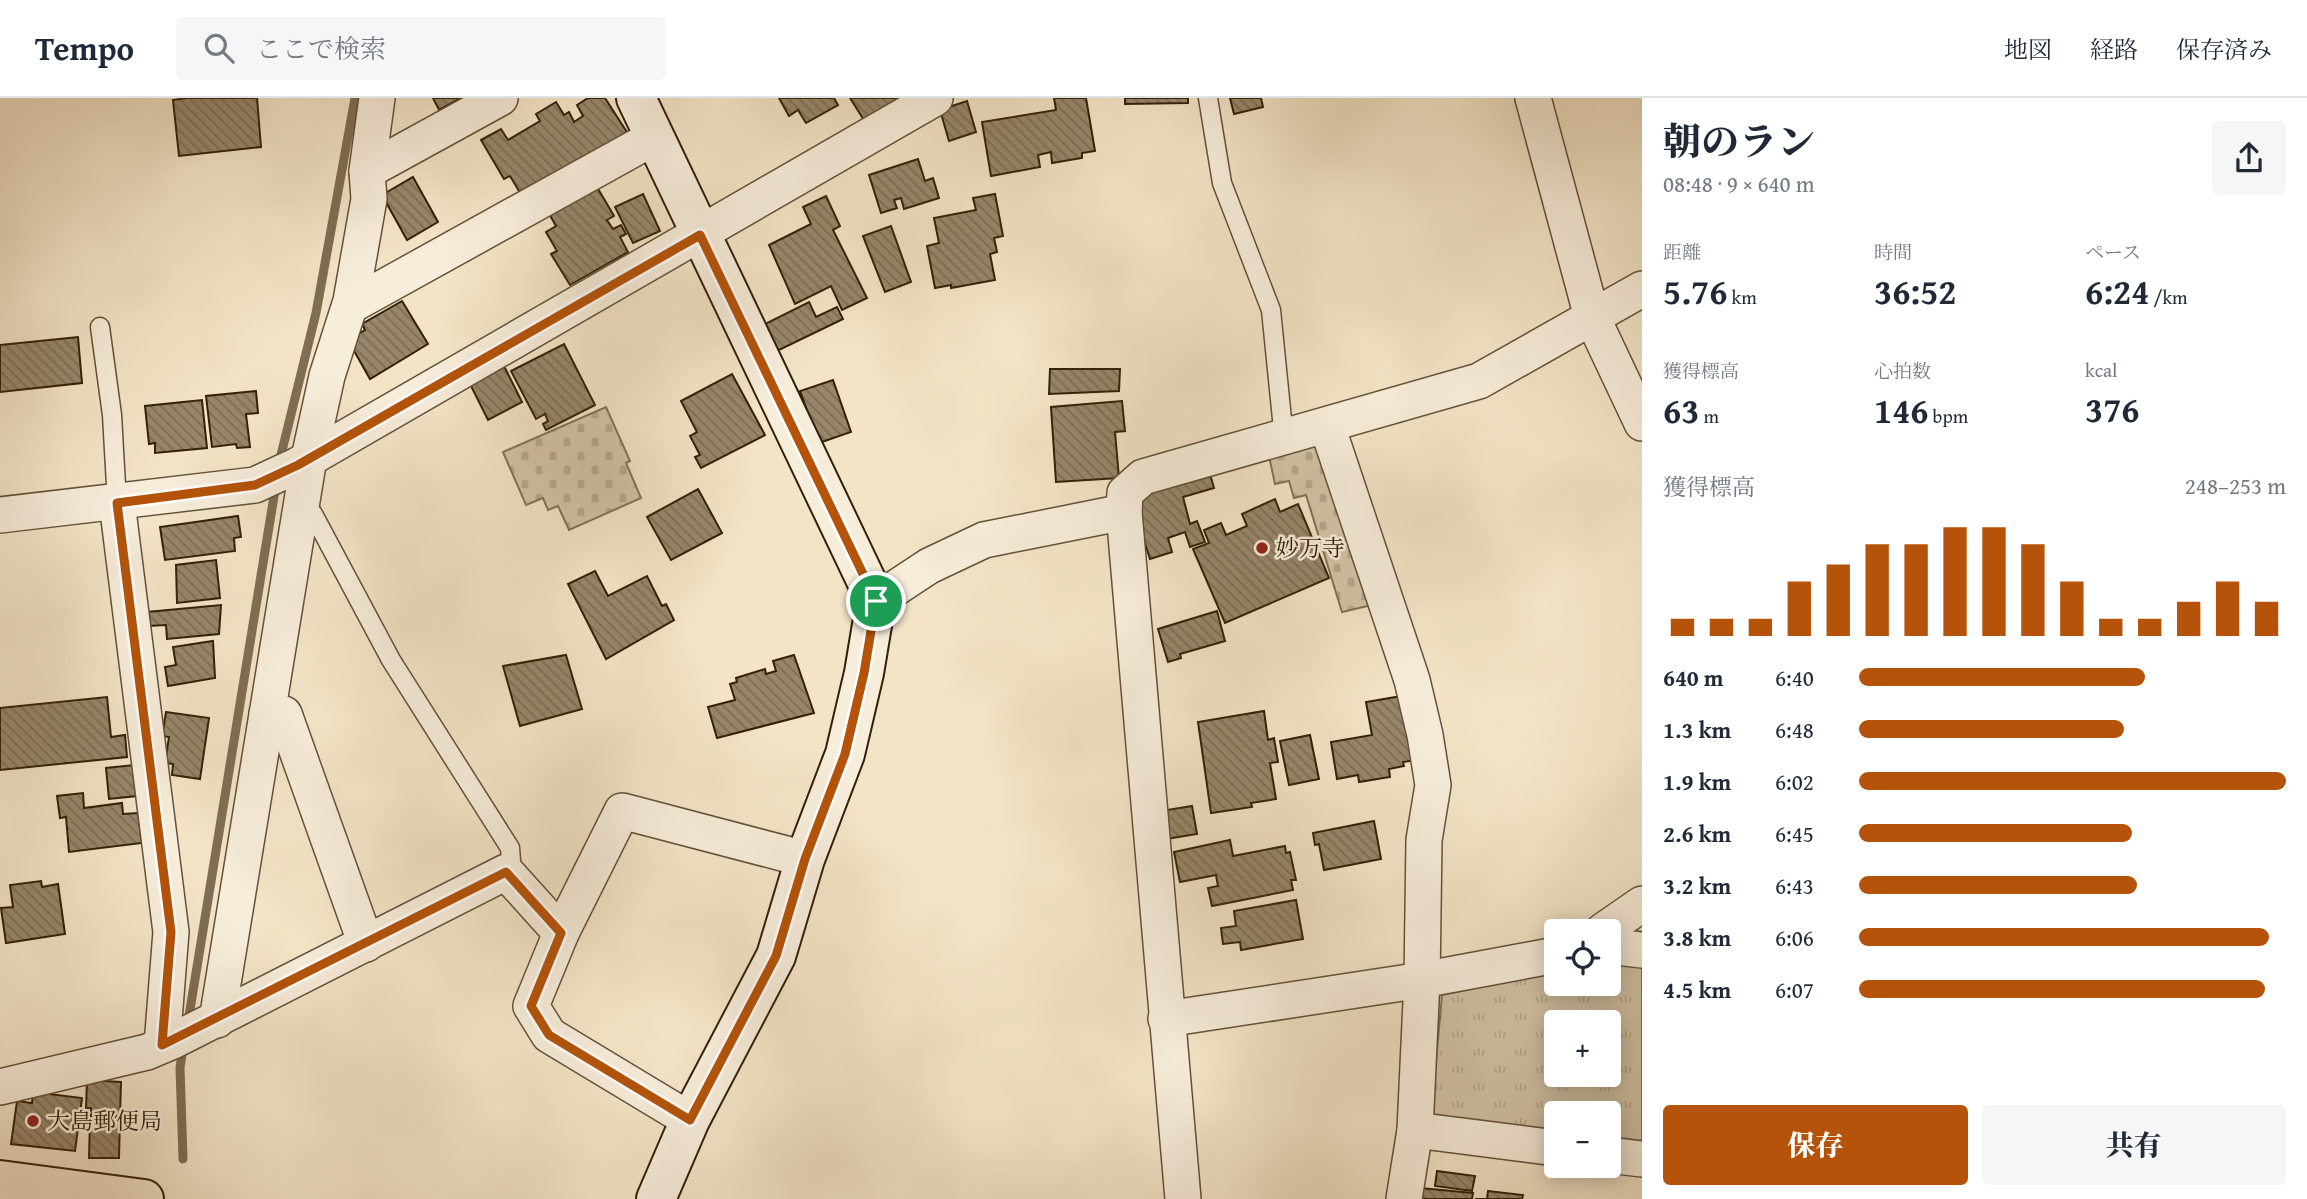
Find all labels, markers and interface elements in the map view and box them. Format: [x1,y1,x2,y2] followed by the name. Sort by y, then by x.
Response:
[176,17,666,80] search box
[35,24,134,72] text: Tempo
[200,29,238,67] icon: search
[256,29,386,68] text: ここで検索
[2004,32,2052,67] text: 地図
[2090,32,2138,67] text: 経路
[2176,32,2272,67] text: 保存済み
[1663,113,1815,169] text: 朝のラン
[2212,121,2286,195] button: share
[1663,167,1815,200] text: 08:48 · 9 × 640 m
[1663,238,1701,266] text: 距離
[1874,238,1912,266] text: 時間
[2085,238,2141,266] text: ペース
[1663,266,1727,317] text: 5.76
[1874,266,1956,317] text: 36:52
[2085,266,2149,317] text: 6:24
[1727,283,1757,311] text: km
[2149,283,2188,311] text: /km
[2085,356,2117,384] text: kcal
[1663,357,1739,385] text: 獲得標高
[1874,357,1931,385] text: 心拍数
[2085,384,2139,435] text: 376
[1663,385,1699,436] text: 63
[1874,385,1928,436] text: 146
[1699,402,1719,430] text: m
[1928,402,1968,430] text: bpm
[2185,469,2286,502] text: 248–253 m
[1663,470,1755,503] text: 獲得標高
[1276,531,1345,564] place label: 妙万寺
[1254,540,1270,556] marker: 妙万寺
[846,571,906,631] pin
[857,582,895,620] icon: arrive
[1663,661,1724,694] text: 640 m
[1775,661,1814,694] text: 6:40
[1663,713,1731,746] text: 1.3 km
[1775,713,1814,746] text: 6:48
[1663,765,1731,798] text: 1.9 km
[1775,765,1814,798] text: 6:02
[1663,817,1731,850] text: 2.6 km
[1775,817,1814,850] text: 6:45
[1663,869,1731,902] text: 3.2 km
[1775,869,1814,902] text: 6:43
[1544,919,1621,1178] map controls
[1544,919,1621,996] button: locate
[1663,921,1731,954] text: 3.8 km
[1775,921,1814,954] text: 6:06
[1663,973,1731,1006] text: 4.5 km
[1775,973,1814,1006] text: 6:07
[1544,1010,1621,1087] button: +
[1544,1101,1621,1178] button: −
[47,1104,162,1137] place label: 大島郵便局
[1663,1105,1968,1185] button: 保存
[1982,1105,2286,1185] button: 共有
[25,1113,41,1129] marker: 大島郵便局

